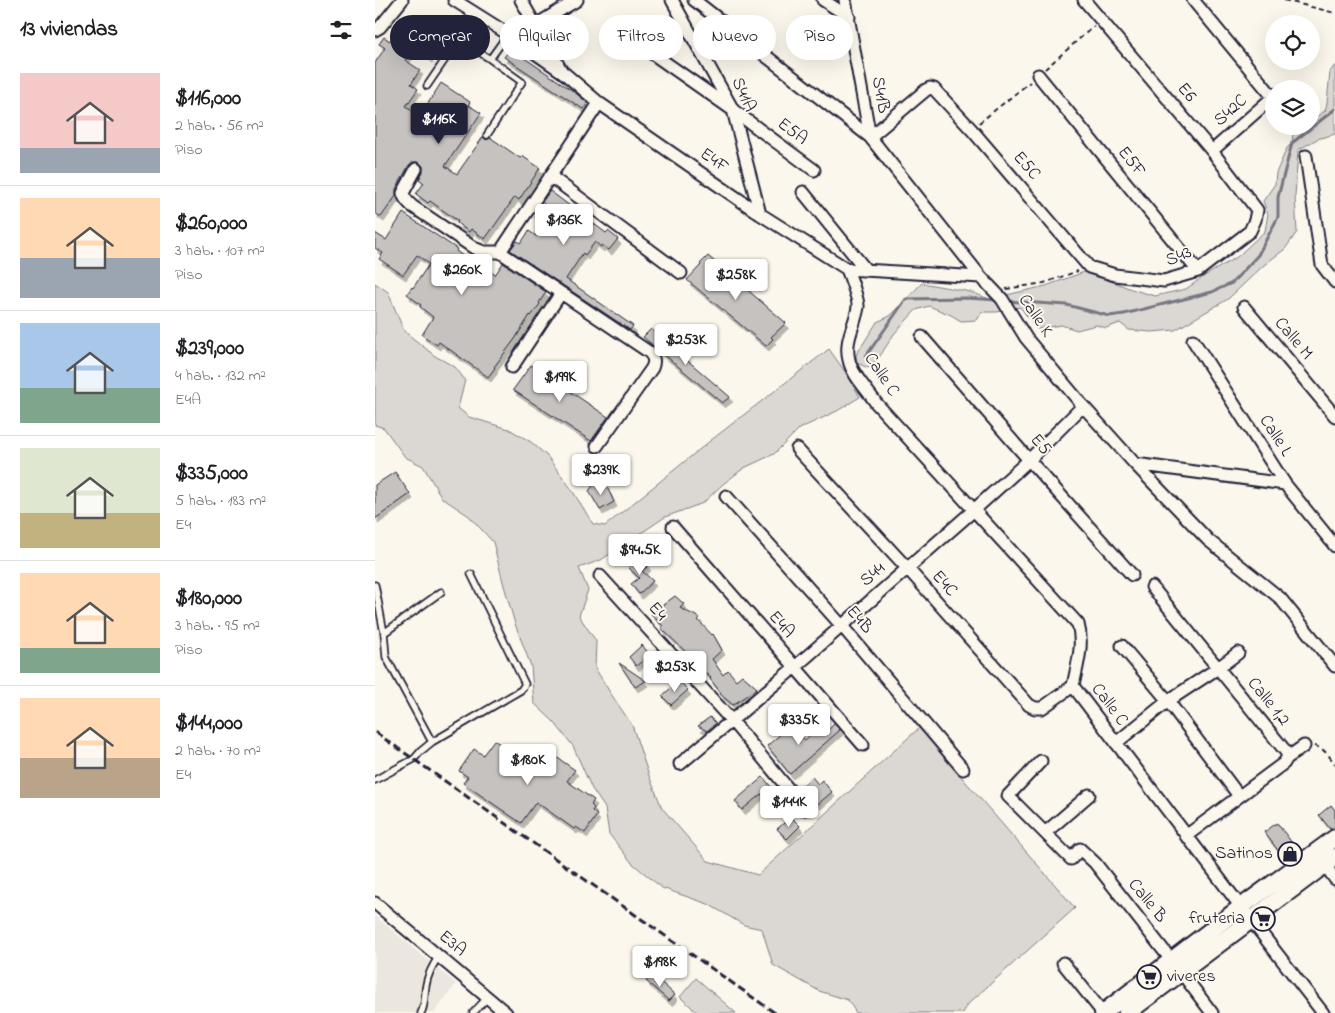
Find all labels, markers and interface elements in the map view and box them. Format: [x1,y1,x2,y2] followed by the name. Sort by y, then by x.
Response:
[20,15,118,45] text: 13 viviendas
[390,15,490,60] chip: Comprar
[500,15,589,60] chip: Alquilar
[599,15,683,60] chip: Filtros
[693,15,776,60] chip: Nuevo
[786,15,853,60] chip: Piso
[1265,15,1320,135] map controls
[1265,15,1320,70] button: locate
[327,16,355,44] icon: filters
[724,73,762,117] street label: S41A
[864,75,896,115] street label: S41B
[1170,77,1202,109] street label: E6
[1265,80,1320,135] button: layers
[175,84,241,114] text: $116,000
[1208,89,1254,133] street label: S42C
[60,93,120,153] icon: home
[404,102,474,145] pin: $116K
[422,107,456,131] text: $116K
[771,112,813,152] street label: E5A
[175,114,264,138] text: 2 hab. · 56 m²
[175,138,203,162] text: Piso
[1111,141,1152,183] street label: E5F
[694,142,734,180] street label: E4F
[1006,146,1046,186] street label: E5C
[529,204,599,246] pin: $136K
[546,208,582,232] text: $136K
[175,209,247,239] text: $260,000
[60,218,120,278] icon: home
[175,239,265,263] text: 3 hab. · 107 m²
[1162,240,1196,274] street label: S43
[427,254,497,296] pin: $260K
[442,258,482,282] text: $260K
[701,258,771,301] pin: $258K
[175,263,203,287] text: Piso
[716,263,756,287] text: $258K
[1011,289,1059,343] street label: Calle K
[1267,312,1319,366] street label: Calle M
[651,324,721,366] pin: $253K
[665,328,707,352] text: $253K
[175,334,244,364] text: $239,000
[60,343,120,403] icon: home
[857,348,905,402] street label: Calle C
[525,360,595,403] pin: $199K
[175,364,266,388] text: 4 hab. · 132 m²
[544,365,576,389] text: $199K
[175,388,201,412] text: E4A
[1252,410,1298,462] street label: Calle L
[1023,428,1057,462] street label: E5
[566,454,636,496] pin: $239K
[583,458,619,482] text: $239K
[175,459,248,489] text: $335,000
[60,468,120,528] icon: home
[175,489,266,513] text: 5 hab. · 183 m²
[175,513,191,537] text: E4
[599,534,681,576] pin: $94.5K
[619,538,661,562] text: $94.5K
[855,556,892,593] street label: S44
[925,565,963,603] street label: E4C
[175,584,242,614] text: $180,000
[60,593,120,653] icon: home
[641,596,673,628] street label: E4
[839,600,879,640] street label: E4B
[762,605,800,645] street label: E4A
[175,614,260,638] text: 3 hab. · 95 m²
[175,638,203,662] text: Piso
[640,650,710,693] pin: $253K
[654,655,696,679] text: $253K
[1240,672,1296,732] street label: Calle 1,2
[1084,678,1134,732] street label: Calle C
[764,704,834,746] pin: $335K
[779,708,819,732] text: $335K
[175,709,243,739] text: $144,000
[60,718,120,778] icon: home
[175,739,261,763] text: 2 hab. · 70 m²
[493,744,563,786] pin: $180K
[510,748,546,772] text: $180K
[175,763,191,787] text: E4
[754,786,824,828] pin: $144K
[771,790,807,814] text: $144K
[1215,841,1273,867] place label: Satinos
[1277,841,1303,867] shop icon: Satinos
[1121,873,1173,929] street label: Calle B
[1189,906,1245,932] place label: fruteria
[1250,906,1276,932] supermarket icon: fruteria
[432,925,472,963] street label: E3A
[625,946,695,988] pin: $198K
[643,950,677,974] text: $198K
[1136,964,1162,990] supermarket icon: viveres
[1167,964,1216,990] place label: viveres

